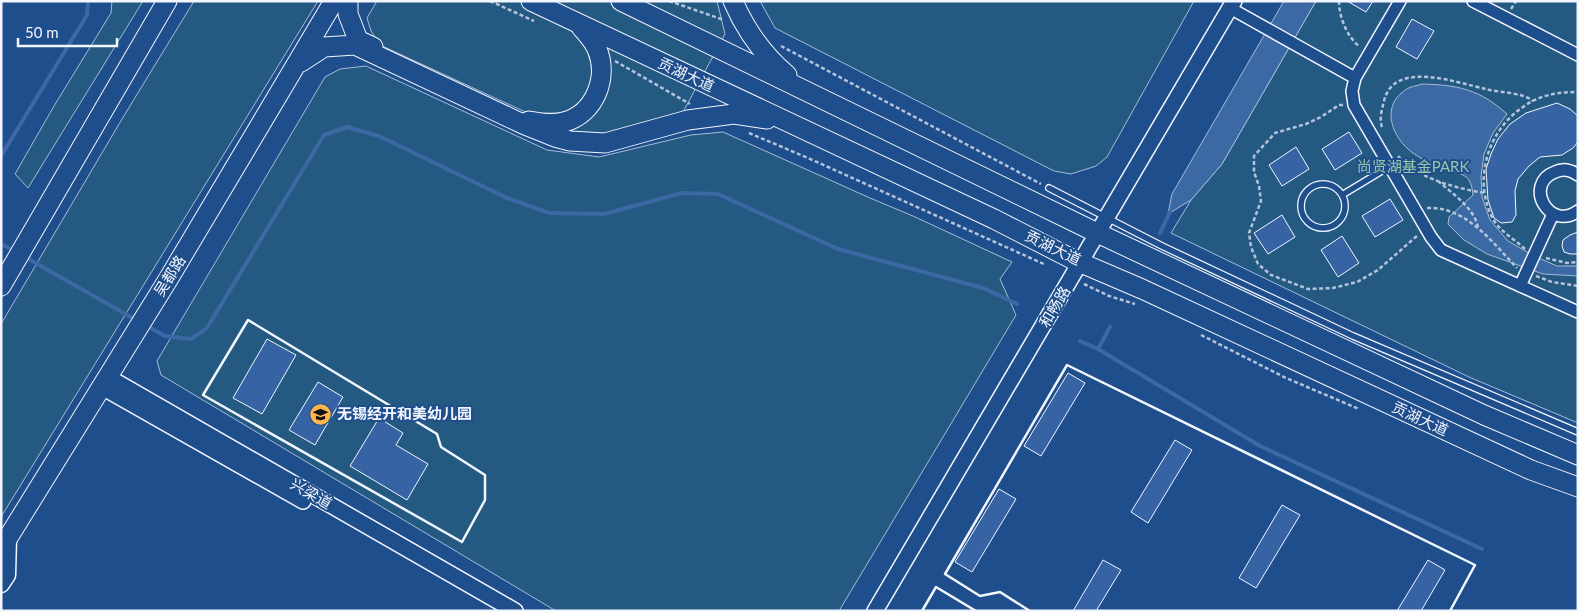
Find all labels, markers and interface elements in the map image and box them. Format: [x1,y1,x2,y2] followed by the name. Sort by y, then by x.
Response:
[18,15,116,47] scale bar
[25,23,59,41] text: 50 m
[655,53,717,95] street label: 贡湖大道
[1357,157,1469,175] park label: 尚贤湖基金PARK
[1023,226,1084,268] street label: 贡湖大道
[150,252,189,299] street label: 吴都路
[1035,283,1073,330] street label: 和畅路
[1389,397,1451,439] street label: 贡湖大道
[309,402,333,426] school or university icon: 无锡经开和美幼儿园
[337,404,472,422] place label: 无锡经开和美幼儿园
[288,474,335,512] street label: 兴梁道

